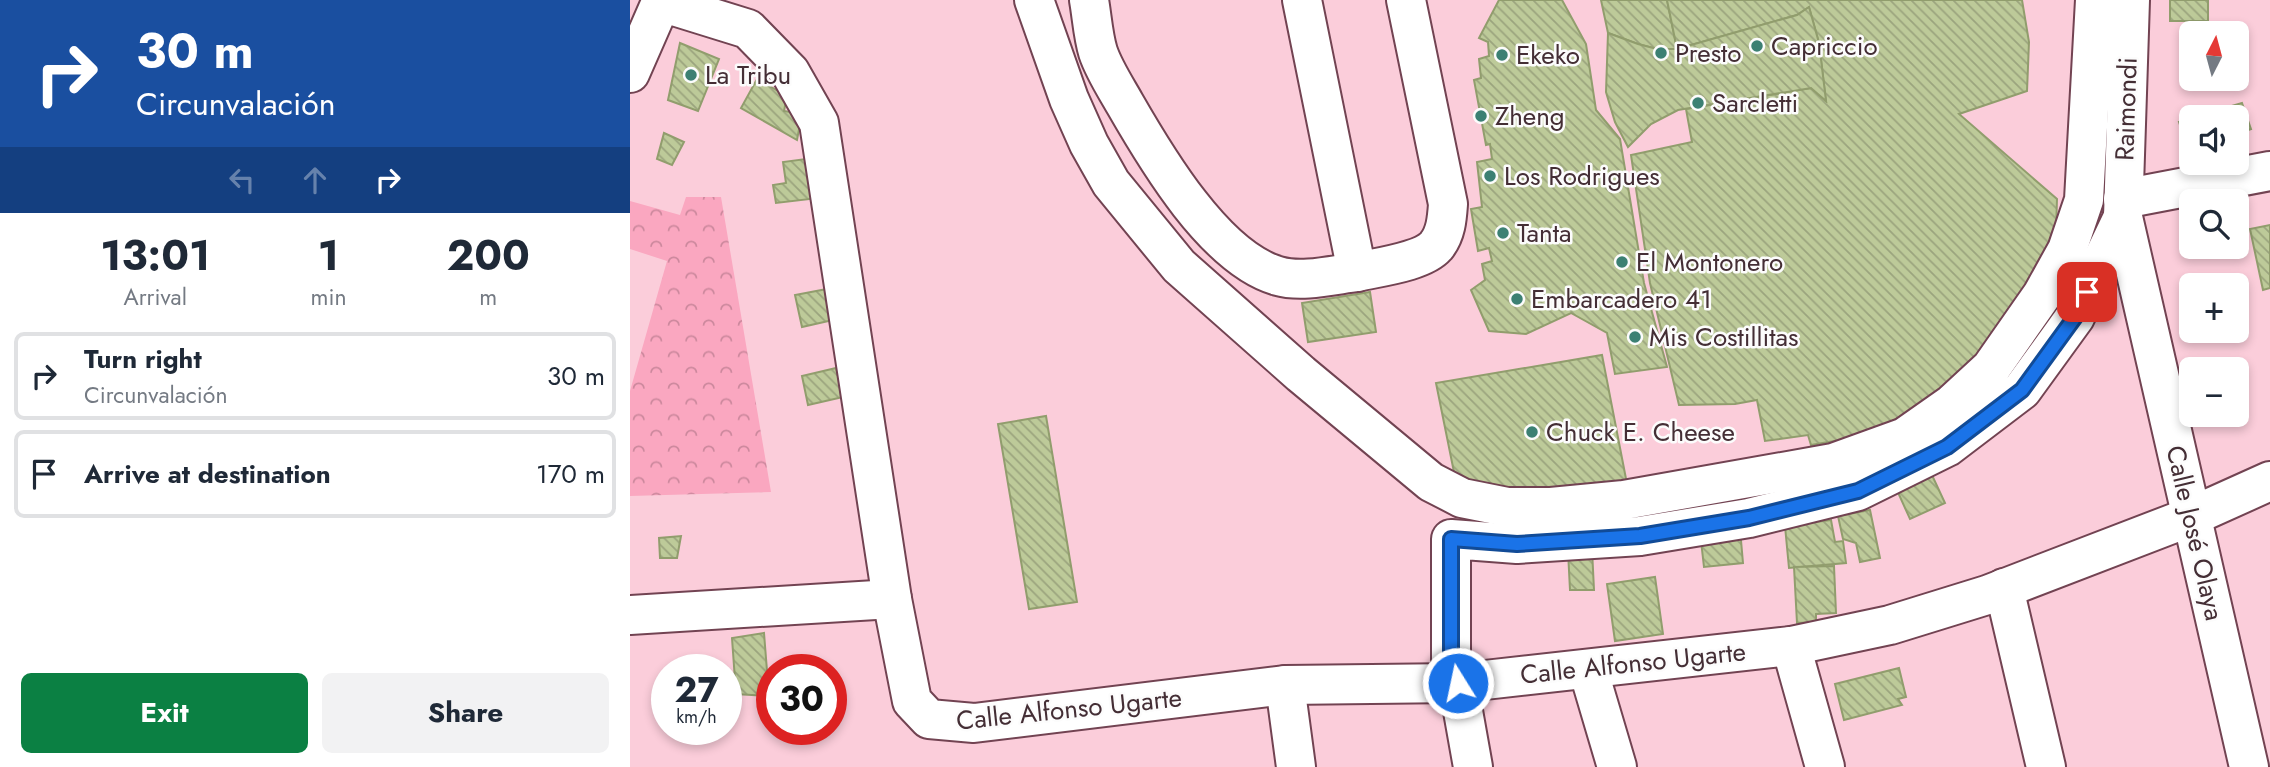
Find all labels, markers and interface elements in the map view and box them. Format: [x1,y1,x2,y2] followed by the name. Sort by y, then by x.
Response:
[136,16,254,86] text: 30 m
[2179,21,2249,91] north arrow
[2179,21,2249,427] map controls
[1771,27,1878,65] place label: Capriccio
[21,28,112,119] icon: right
[1675,34,1742,72] place label: Presto
[1516,36,1580,74] place label: Ekeko
[1749,38,1765,54] marker: Capriccio
[1653,45,1669,61] marker: Presto
[1494,47,1510,63] marker: Ekeko
[705,56,791,94] place label: La Tribu
[2105,57,2147,161] street label: Raimondi
[683,67,699,83] marker: La Tribu
[136,81,336,127] text: Circunvalación
[1712,84,1798,122] place label: Sarcletti
[1690,95,1706,111] marker: Sarcletti
[1495,97,1565,135] place label: Zheng
[2179,105,2249,175] button: sound
[1473,108,1489,124] marker: Zheng
[1504,157,1660,195] place label: Los Rodrigues
[223,161,261,199] icon: left
[296,161,334,199] icon: ahead
[369,161,407,199] icon: right
[1482,168,1498,184] marker: Los Rodrigues
[2179,189,2249,259] button: search
[1517,214,1571,252] place label: Tanta
[100,225,210,286] text: 13:01
[318,225,339,286] text: 1
[447,225,530,286] text: 200
[1495,225,1511,241] marker: Tanta
[1636,243,1783,281] place label: El Montonero
[1614,254,1630,270] marker: El Montonero
[2057,262,2117,322] pin
[2068,273,2106,311] icon: arrive
[2179,273,2249,343] button: +
[124,280,187,314] text: Arrival
[310,280,346,314] text: min
[479,280,497,314] text: m
[1531,280,1712,318] place label: Embarcadero 41
[1509,291,1525,307] marker: Embarcadero 41
[1649,318,1799,356] place label: Mis Costillitas
[1627,329,1643,345] marker: Mis Costillitas
[84,340,202,378] text: Turn right
[25,357,63,395] icon: right
[547,357,605,395] text: 30 m
[2179,357,2249,427] button: −
[84,378,227,412] text: Circunvalación
[1546,413,1735,451] place label: Chuck E. Cheese
[1524,424,1540,440] marker: Chuck E. Cheese
[2156,442,2234,624] street label: Calle José Olaya
[25,455,63,493] icon: arrive
[84,455,331,493] text: Arrive at destination
[536,455,605,493] text: 170 m
[1518,632,1748,694] street label: Calle Alfonso Ugarte
[1421,646,1495,720] position arrow
[756,654,847,745] speed limit sign: 30
[674,665,719,715] text: 27
[21,673,308,753] button: Exit
[322,673,609,753] button: Share
[954,678,1184,740] street label: Calle Alfonso Ugarte
[676,704,717,730] text: km/h

